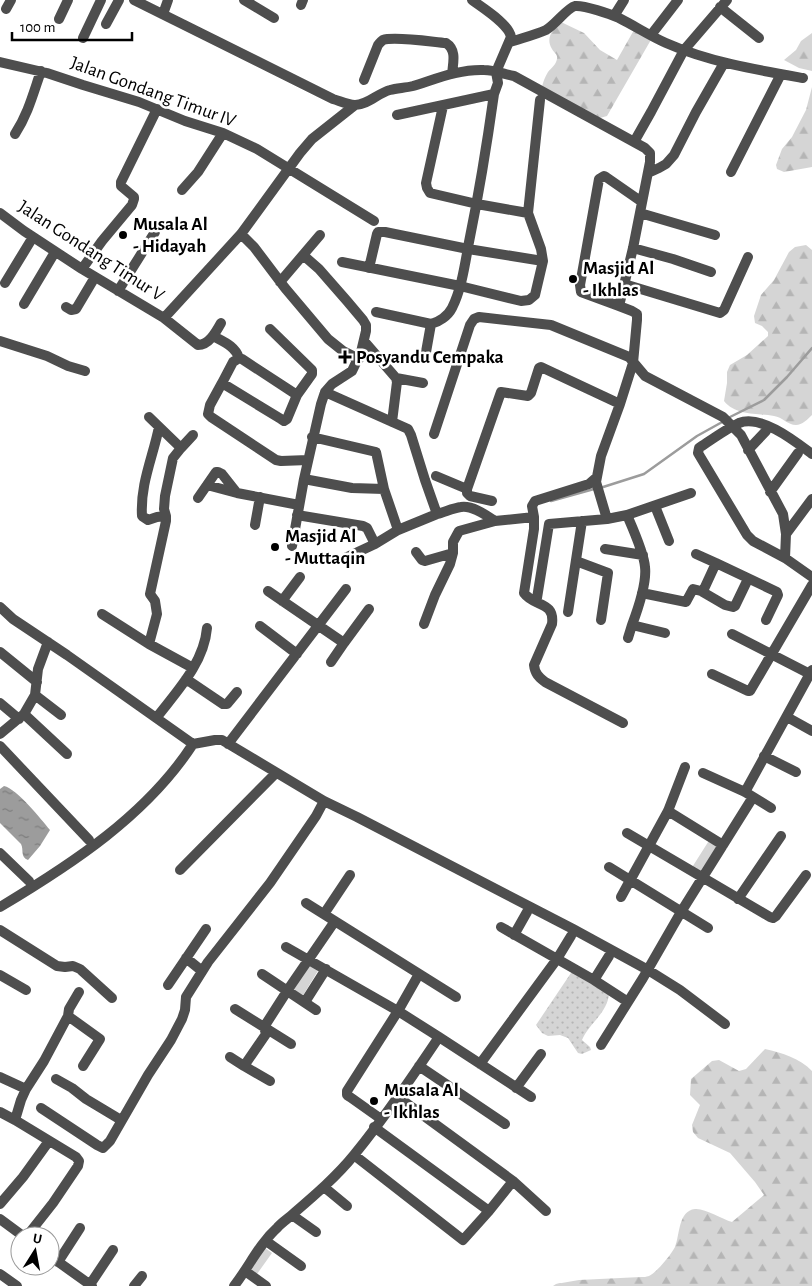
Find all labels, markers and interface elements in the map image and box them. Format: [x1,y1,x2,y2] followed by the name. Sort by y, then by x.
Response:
[12,10,132,42] scale bar
[20,20,55,35] text: 100 m
[68,53,238,131] street label: Jalan Gondang Timur IV
[15,197,168,305] street label: Jalan Gondang Timur V
[133,215,208,256] place label: Musala Al - Hidayah
[117,229,129,241] marker: Musala Al - Hidayah
[583,259,654,300] place label: Masjid Al - Ikhlas
[567,273,579,285] marker: Masjid Al - Ikhlas
[356,348,504,367] place label: Posyandu Cempaka
[338,350,352,364] marker: Posyandu Cempaka
[285,527,365,568] place label: Masjid Al - Muttaqin
[269,541,281,553] marker: Masjid Al - Muttaqin
[384,1081,459,1122] place label: Musala Al - Ikhlas
[368,1095,380,1107] marker: Musala Al - Ikhlas
[10,1226,60,1276] north arrow
[32,1231,43,1247] text: U

